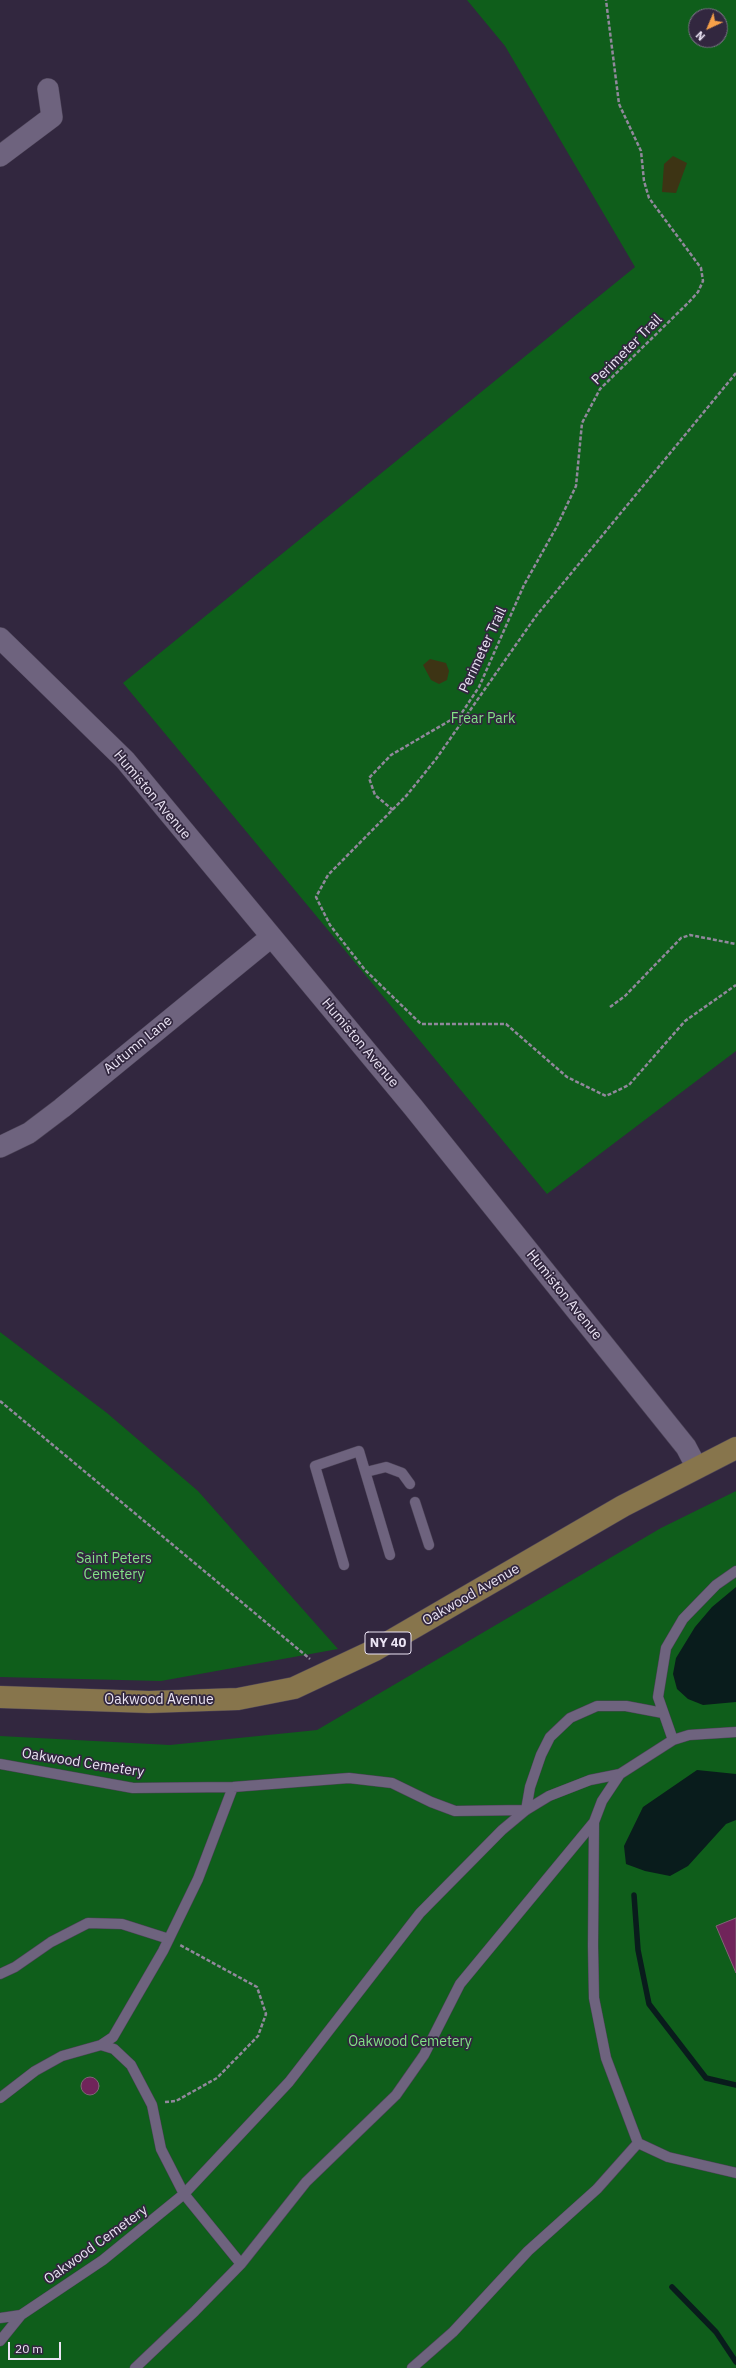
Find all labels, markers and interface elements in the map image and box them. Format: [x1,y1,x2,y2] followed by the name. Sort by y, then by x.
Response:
[688,8,728,48] north arrow
[693,28,708,44] text: N
[588,311,666,389] street label: Perimeter Trail
[456,604,510,696] street label: Perimeter Trail
[451,711,515,727] park label: Frear Park
[110,747,194,843] street label: Humiston Avenue
[318,995,402,1091] street label: Humiston Avenue
[100,1012,176,1078] street label: Autumn Lane
[523,1247,605,1343] street label: Humiston Avenue
[76,1551,152,1584] park label: Saint Peters Cemetery
[419,1560,523,1630] street label: Oakwood Avenue
[365,1632,411,1654] road number: NY 40
[104,1692,214,1708] street label: Oakwood Avenue
[21,1745,145,1781] street label: Oakwood Cemetery
[348,2034,472,2050] park label: Oakwood Cemetery
[41,2202,151,2288] street label: Oakwood Cemetery
[10,2334,63,2360] scale bar
[15,2341,43,2356] text: 20 m

